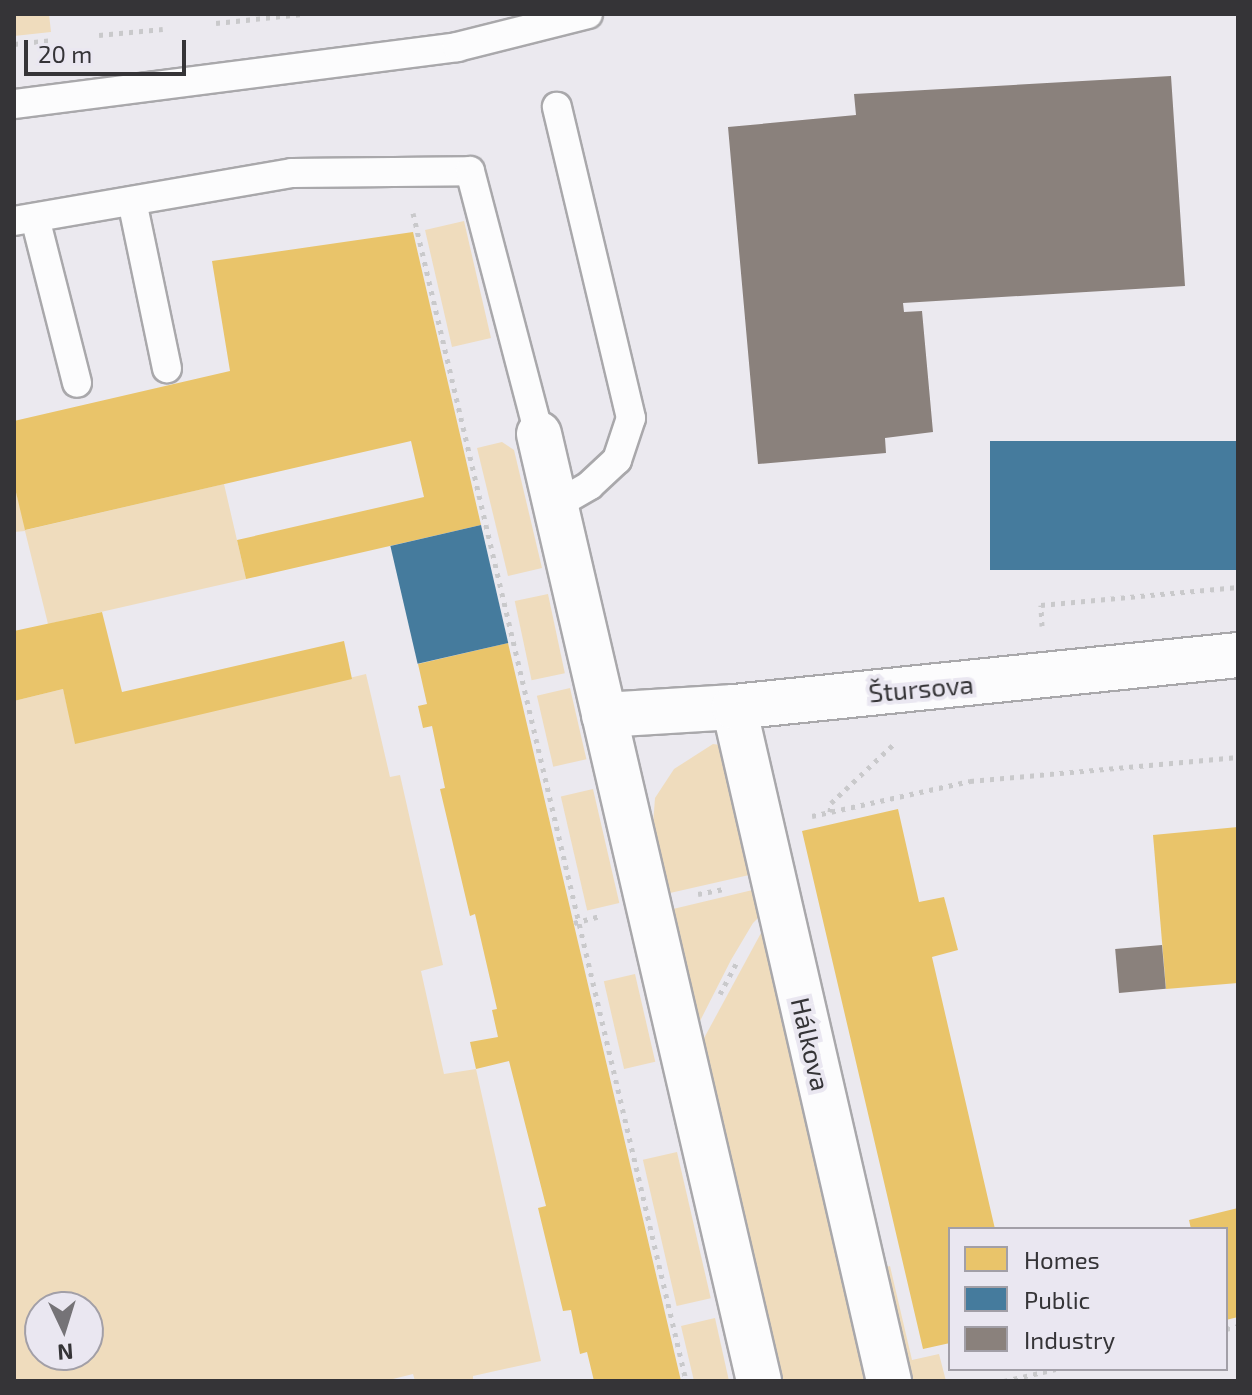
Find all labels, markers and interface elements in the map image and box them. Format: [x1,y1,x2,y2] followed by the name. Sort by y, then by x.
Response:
[28,24,190,74] scale bar
[38,39,92,68] text: 20 m
[867,668,975,708] street label: Štursova
[785,994,837,1094] street label: Hálkova
[948,1227,1228,1371] legend
[1024,1245,1100,1274] text: Homes
[1024,1285,1090,1314] text: Public
[24,1291,104,1371] north arrow
[1024,1325,1115,1354] text: Industry
[57,1339,74,1366] text: N

